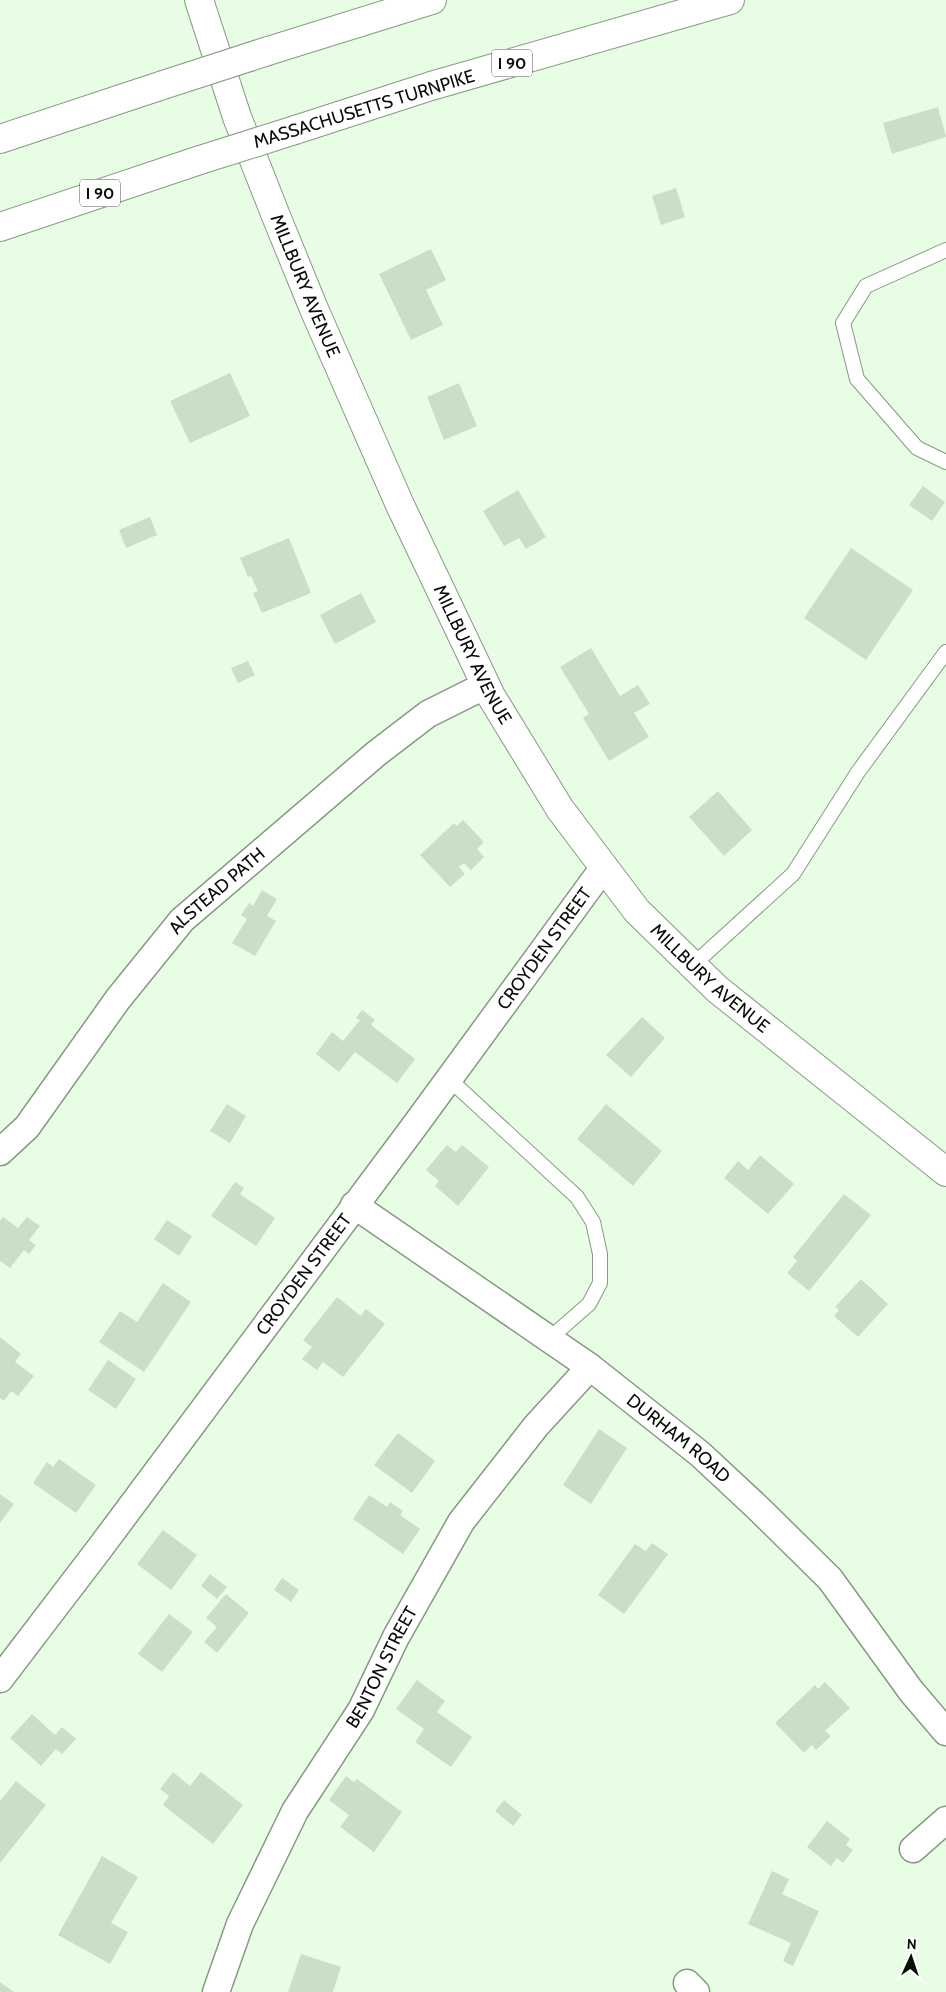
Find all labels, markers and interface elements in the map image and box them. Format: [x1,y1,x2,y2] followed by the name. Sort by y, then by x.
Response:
[492,49,532,76] road number: I 90
[251,65,477,153] street label: MASSACHUSETTS TURNPIKE
[80,180,120,207] road number: I 90
[266,211,345,361] street label: MILLBURY AVENUE
[429,581,517,728] street label: MILLBURY AVENUE
[164,843,269,938] street label: ALSTEAD PATH
[492,883,597,1014] street label: CROYDEN STREET
[646,919,774,1038] street label: MILLBURY AVENUE
[251,1209,357,1340] street label: CROYDEN STREET
[622,1389,735,1488] street label: DURHAM ROAD
[341,1602,422,1732] street label: BENTON STREET
[886,1932,936,1982] north arrow
[906,1935,917,1953] text: N

